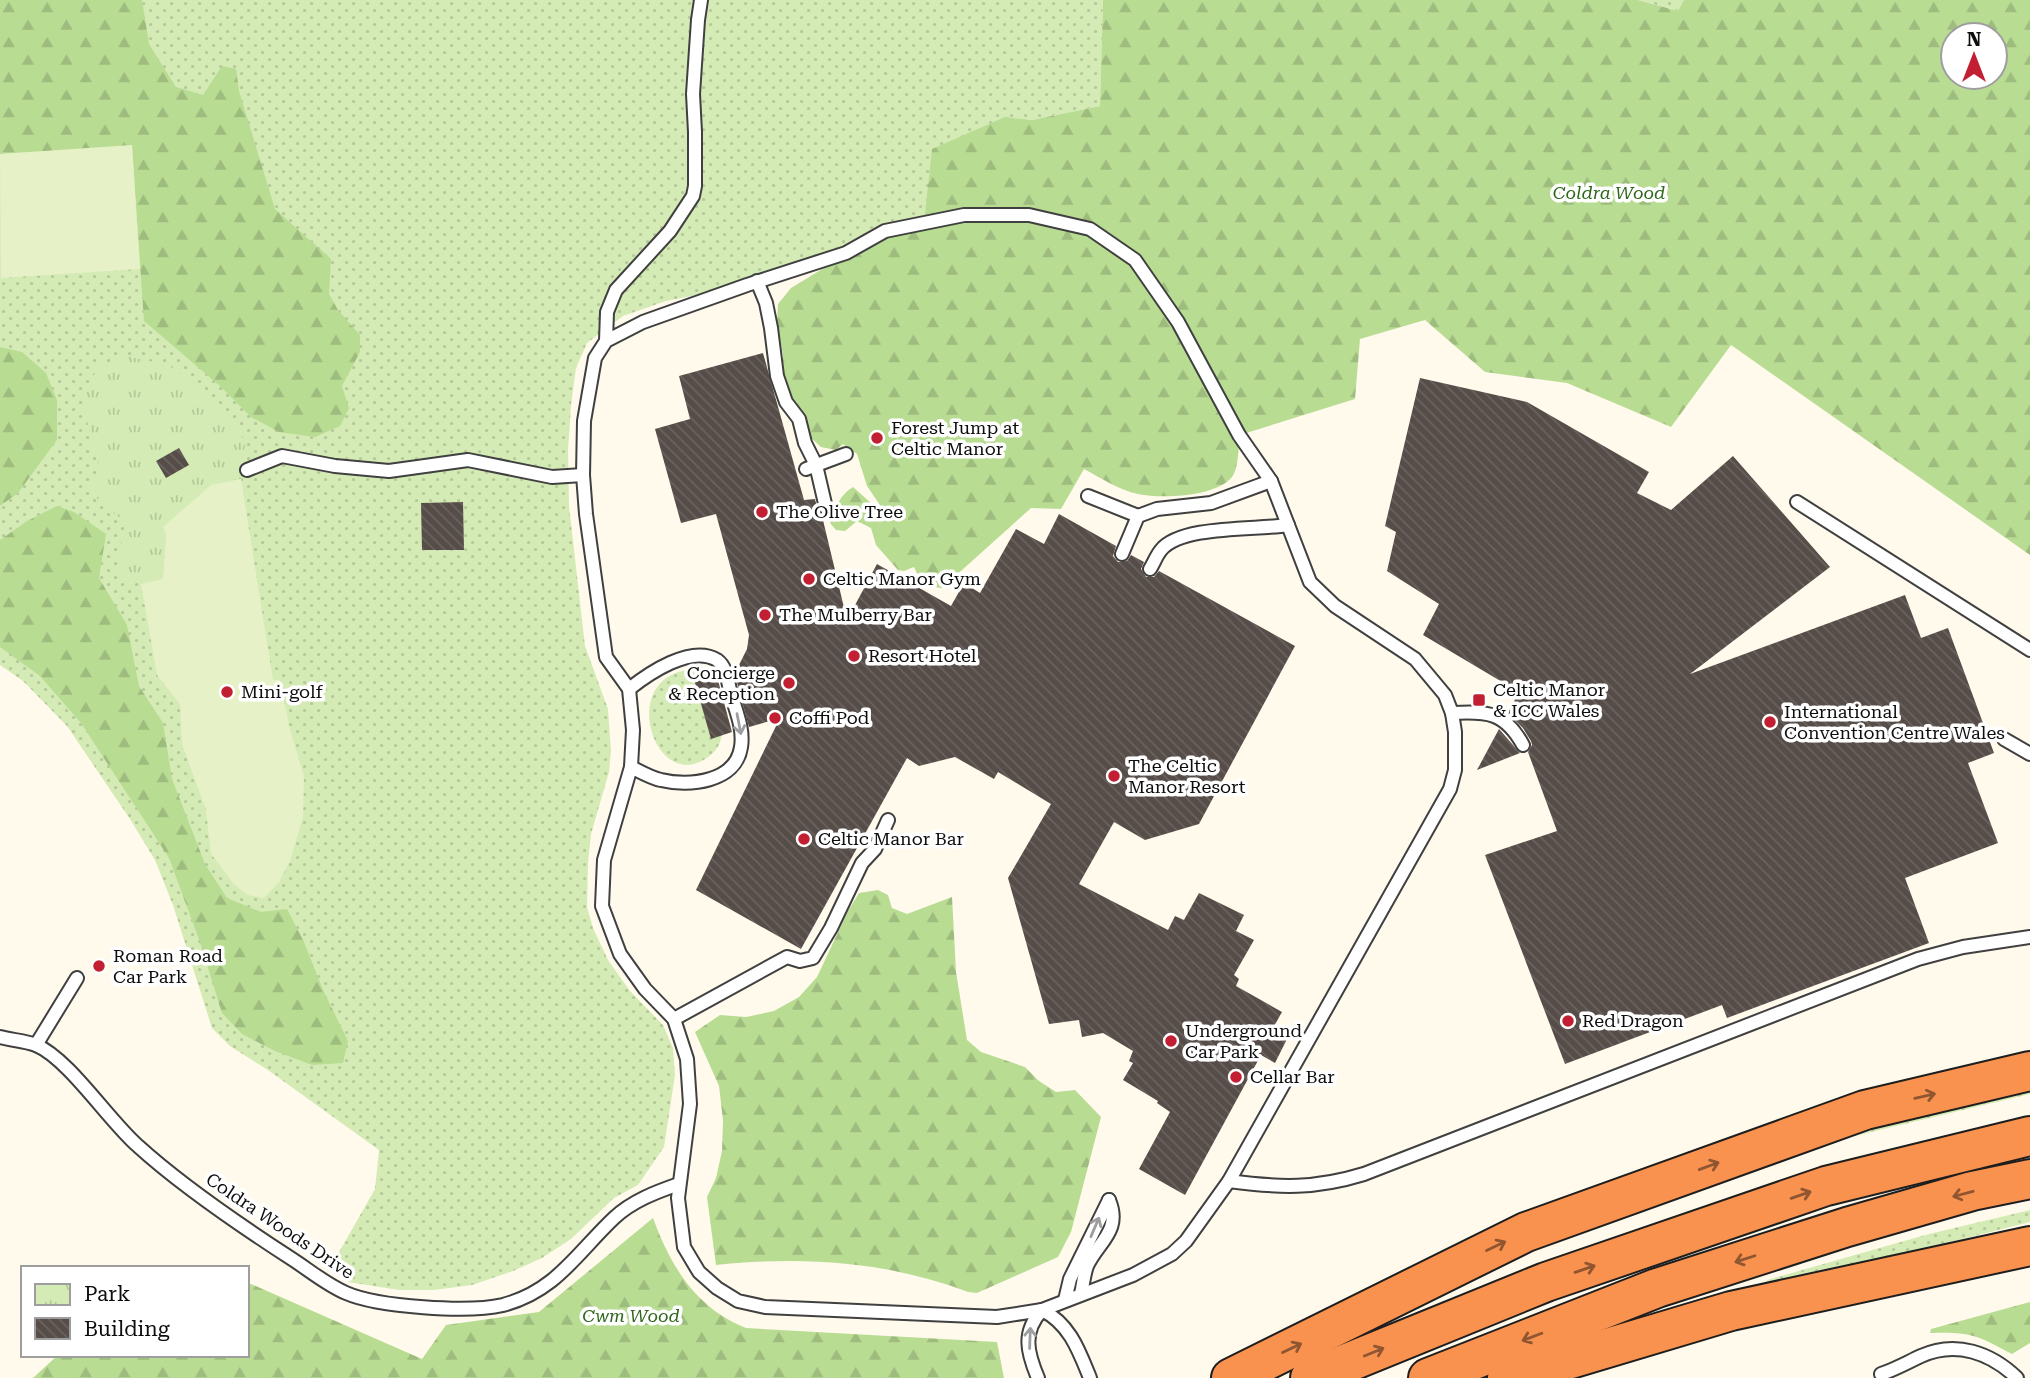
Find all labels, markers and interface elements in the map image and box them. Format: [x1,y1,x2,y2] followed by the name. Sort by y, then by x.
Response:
[1939,21,2009,91] north arrow
[1967,28,1982,51] text: N
[1553,182,1665,203] park label: Coldra Wood
[891,417,1019,459] place label: Forest Jump at Celtic Manor
[869,430,885,446] marker: Forest Jump at Celtic Manor
[776,501,903,522] place label: The Olive Tree
[754,504,770,520] marker: The Olive Tree
[823,568,981,589] place label: Celtic Manor Gym
[801,571,817,587] marker: Celtic Manor Gym
[779,604,932,625] place label: The Mulberry Bar
[757,607,773,623] marker: The Mulberry Bar
[868,645,977,666] place label: Resort Hotel
[846,648,862,664] marker: Resort Hotel
[668,662,775,704] place label: Concierge & Reception
[781,675,797,691] marker: Concierge & Reception
[1493,679,1605,721] place label: Celtic Manor & ICC Wales
[241,681,324,702] place label: Mini-golf
[219,684,235,700] marker: Mini-golf
[1471,692,1487,708] marker: Celtic Manor & ICC Wales
[1784,701,2005,743] place label: International Convention Centre Wales
[789,707,870,728] place label: Coffi Pod
[767,710,783,726] marker: Coffi Pod
[732,712,746,735] one-way arrow
[1762,714,1778,730] marker: International Convention Centre Wales
[1128,755,1246,797] place label: The Celtic Manor Resort
[1106,768,1122,784] marker: The Celtic Manor Resort
[818,828,964,849] place label: Celtic Manor Bar
[796,831,812,847] marker: Celtic Manor Bar
[113,945,223,987] place label: Roman Road Car Park
[91,958,107,974] marker: Roman Road Car Park
[1582,1010,1684,1031] place label: Red Dragon
[1560,1013,1576,1029] marker: Red Dragon
[1185,1020,1303,1062] place label: Underground Car Park
[1163,1033,1179,1049] marker: Underground Car Park
[1250,1066,1335,1087] place label: Cellar Bar
[1228,1069,1244,1085] marker: Cellar Bar
[1913,1089,1936,1102] one-way arrow
[1697,1159,1719,1171] one-way arrow
[202,1168,358,1283] street label: Coldra Woods Drive
[1789,1188,1811,1200] one-way arrow
[1953,1188,1975,1201] one-way arrow
[1090,1217,1103,1239] one-way arrow
[1485,1239,1506,1253] one-way arrow
[1735,1254,1757,1267] one-way arrow
[1574,1262,1596,1274] one-way arrow
[21,1266,248,1357] legend
[84,1282,130,1306] text: Park
[582,1305,680,1326] park label: Cwm Wood
[84,1317,170,1341] text: Building
[1023,1327,1036,1350] one-way arrow
[1521,1332,1543,1345] one-way arrow
[1281,1340,1302,1354] one-way arrow
[1362,1345,1384,1358] one-way arrow

